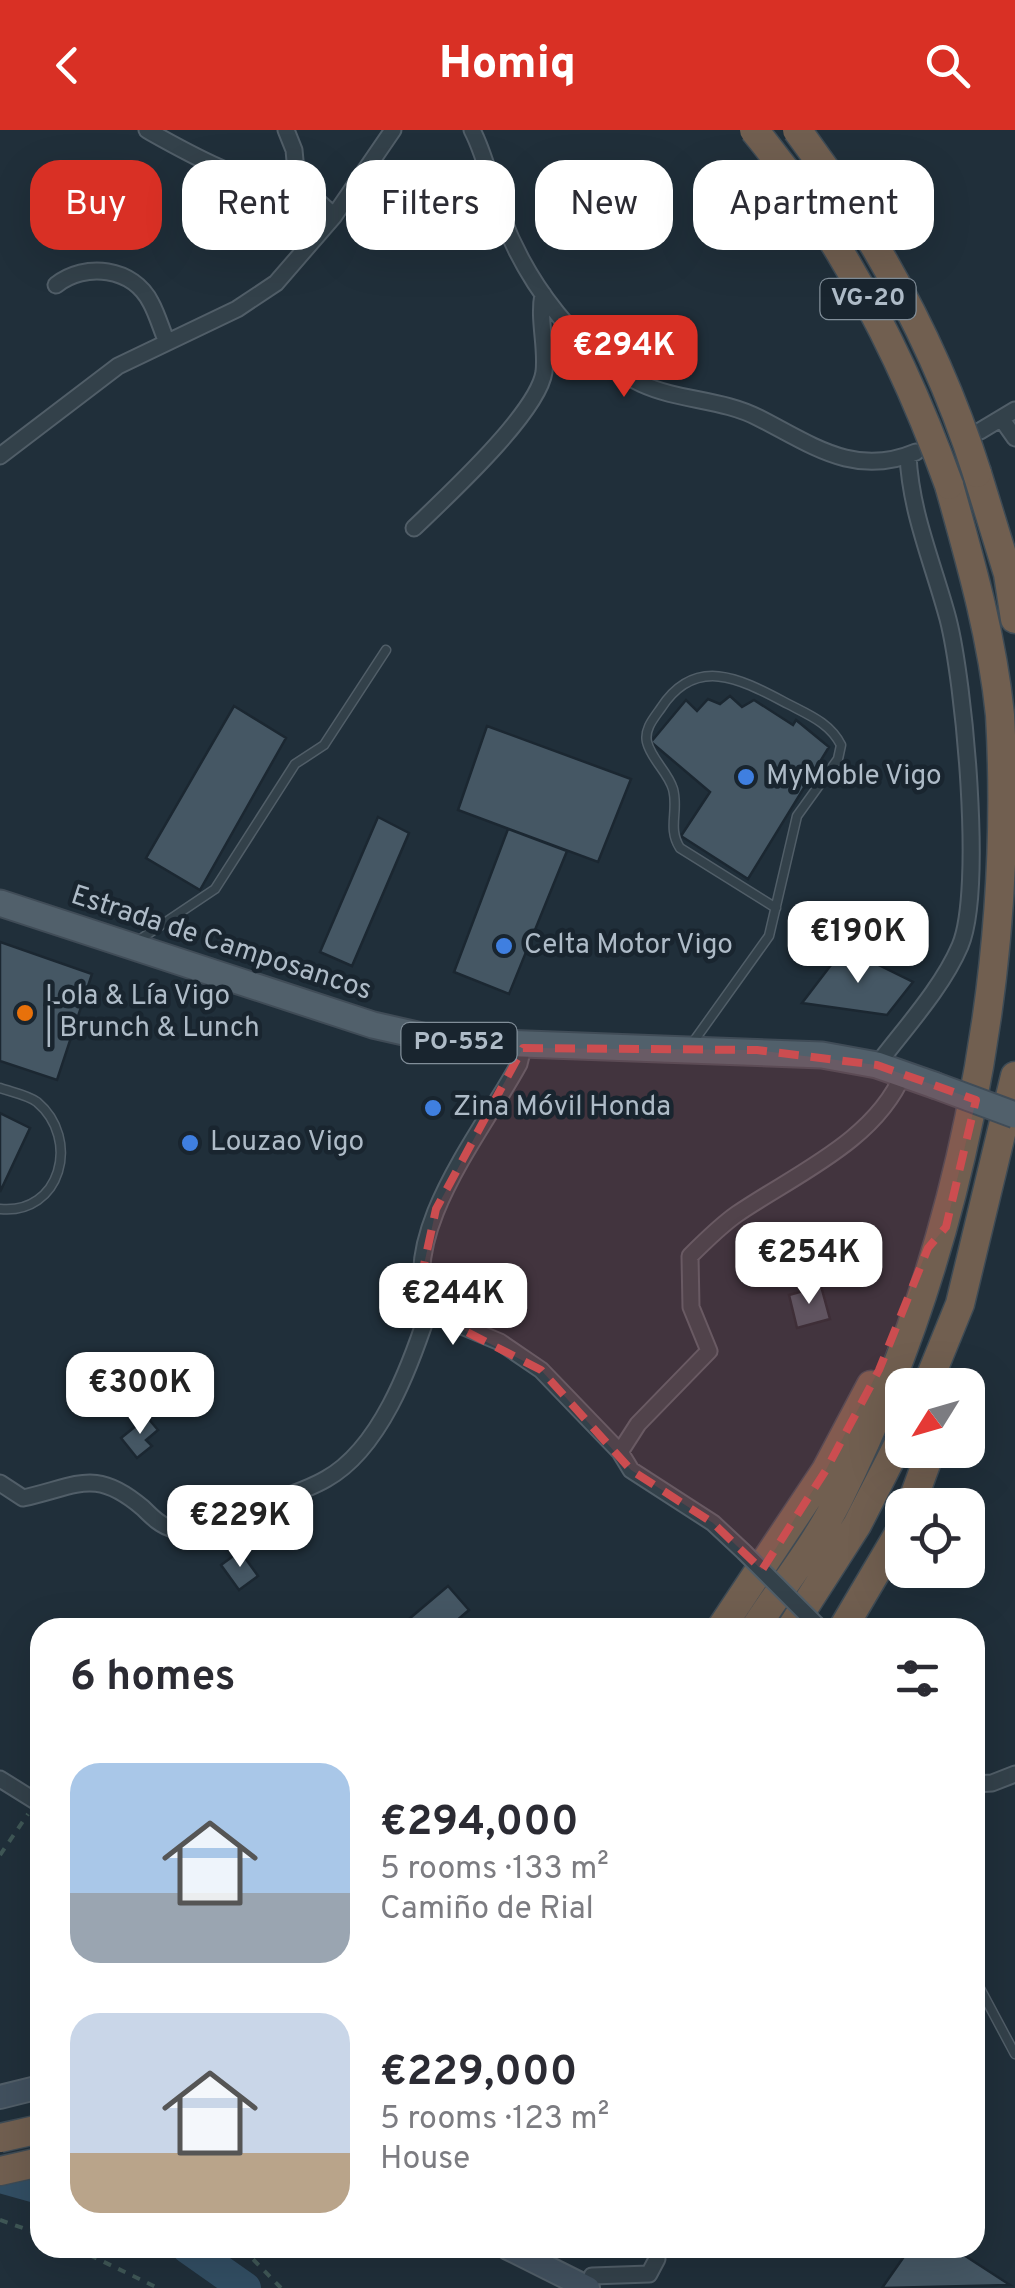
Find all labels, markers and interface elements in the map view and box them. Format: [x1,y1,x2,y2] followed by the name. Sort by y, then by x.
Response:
[439,37,576,94] text: Homiq
[40,38,95,93] icon: back
[920,38,975,93] icon: search
[30,160,162,250] chip: Buy
[182,160,326,250] chip: Rent
[346,160,515,250] chip: Filters
[535,160,673,250] chip: New
[693,160,934,250] chip: Apartment
[820,279,916,319] road number: VG-20
[554,315,694,400] pin: €294K
[573,327,675,367] text: €294K
[766,759,942,795] place label: MyMoble Vigo
[735,766,757,788] marker: MyMoble Vigo
[66,878,376,1010] street label: Estrada de Camposancos
[788,901,928,986] pin: €190K
[810,913,906,953] text: €190K
[524,928,733,964] place label: Celta Motor Vigo
[493,935,515,957] marker: Celta Motor Vigo
[45,979,260,1047] place label: Lola & Lía Vigo | Brunch & Lunch
[14,1002,36,1024] marker: Lola & Lía Vigo | Brunch & Lunch
[402,1023,516,1063] road number: PO-552
[453,1090,671,1126] place label: Zina Móvil Honda
[422,1097,444,1119] marker: Zina Móvil Honda
[210,1125,364,1161] place label: Louzao Vigo
[179,1132,201,1154] marker: Louzao Vigo
[739,1222,879,1307] pin: €254K
[757,1234,861,1274] text: €254K
[383,1263,523,1348] pin: €244K
[401,1275,505,1315] text: €244K
[70,1352,210,1437] pin: €300K
[88,1364,192,1404] text: €300K
[885,1368,985,1468] north arrow
[885,1368,985,1588] map controls
[170,1485,310,1570] pin: €229K
[885,1488,985,1588] button: locate
[189,1497,291,1537] text: €229K
[890,1651,945,1706] icon: filters
[70,1652,235,1705] text: 6 homes
[380,1797,579,1850] text: €294,000
[150,1803,270,1923] icon: home
[380,1850,609,1890] text: 5 rooms · 133 m²
[380,1890,594,1930] text: Camiño de Rial
[380,2047,577,2100] text: €229,000
[150,2053,270,2173] icon: home
[380,2100,609,2140] text: 5 rooms · 123 m²
[380,2140,470,2180] text: House

